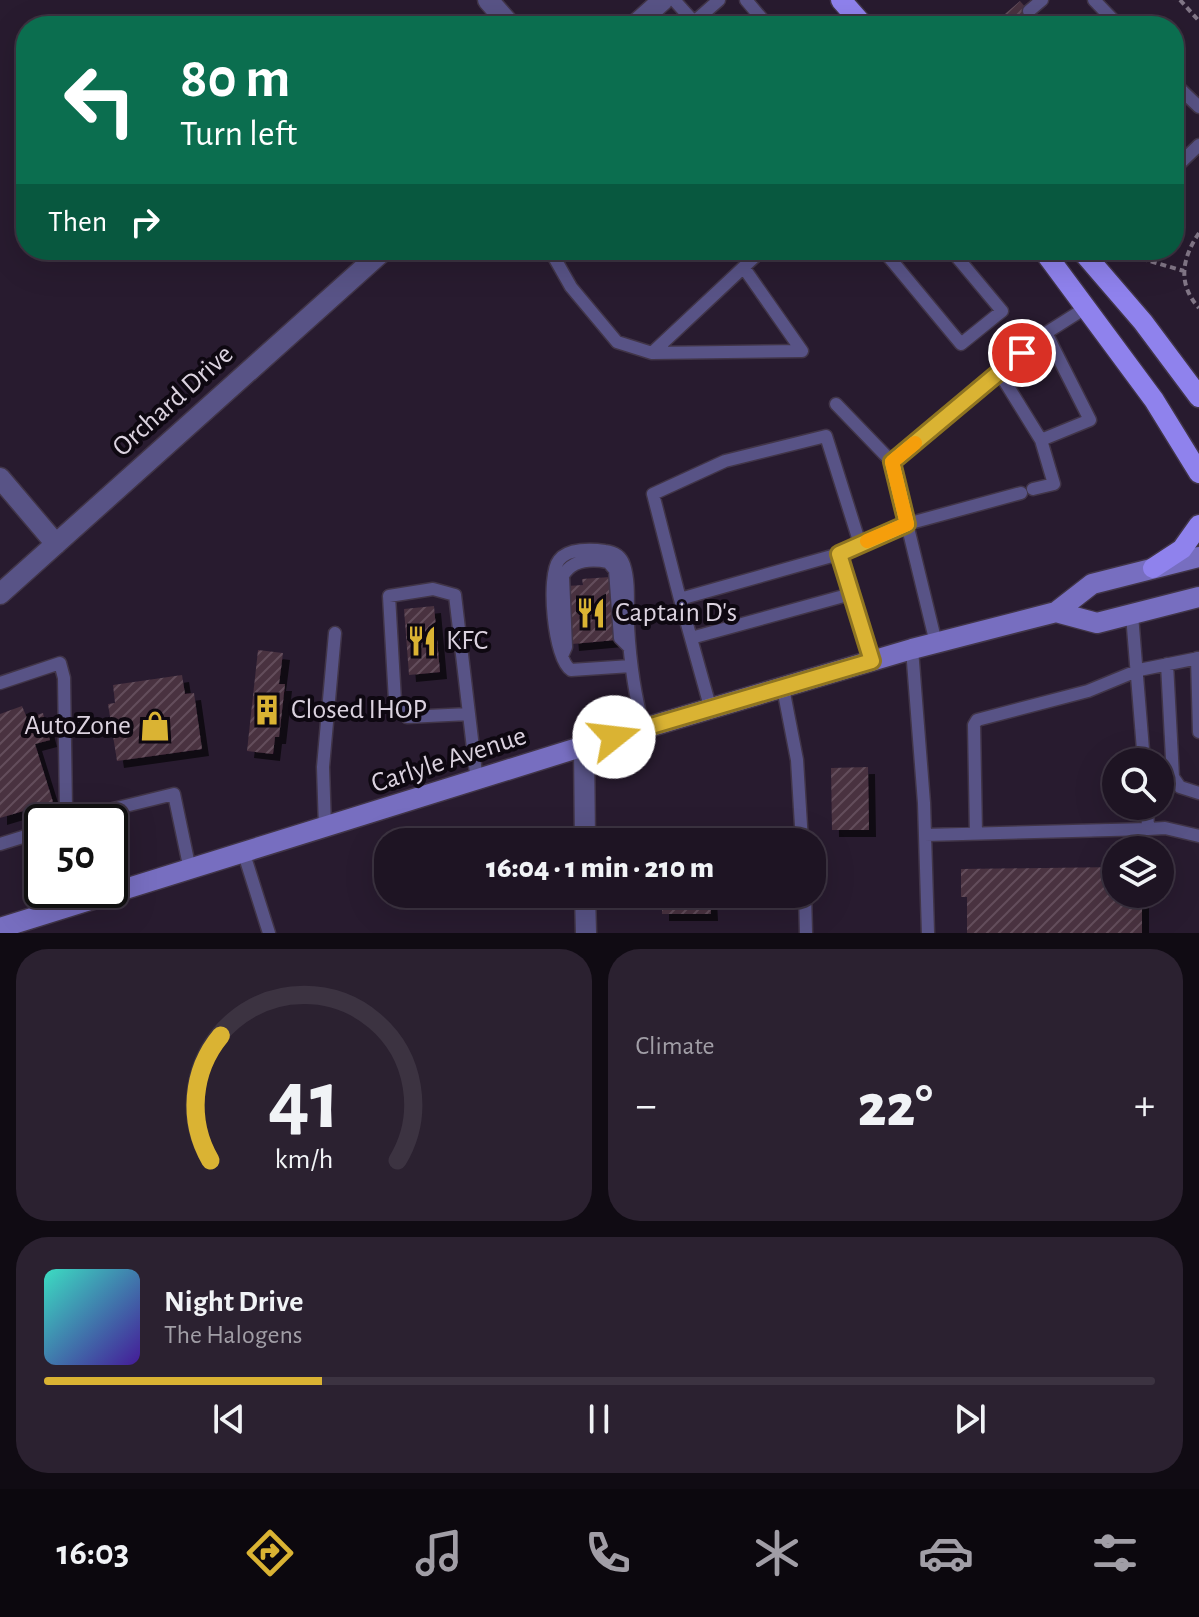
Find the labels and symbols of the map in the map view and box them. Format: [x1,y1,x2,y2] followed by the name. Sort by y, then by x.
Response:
[988,319,1056,387] pin
[107,340,239,462] street label: Orchard Drive
[574,596,608,630] restaurant icon: Captain D's
[615,599,737,627] place label: Captain D's
[405,624,439,658] restaurant icon: KFC
[446,627,488,655] place label: KFC
[250,693,284,727] building icon: Closed IHOP
[572,695,656,779] position arrow
[291,696,427,724] place label: Closed IHOP
[138,709,172,743] shop icon: AutoZone
[24,712,131,740] place label: AutoZone
[368,722,530,798] street label: Carlyle Avenue
[24,804,128,908] speed limit sign: 50

